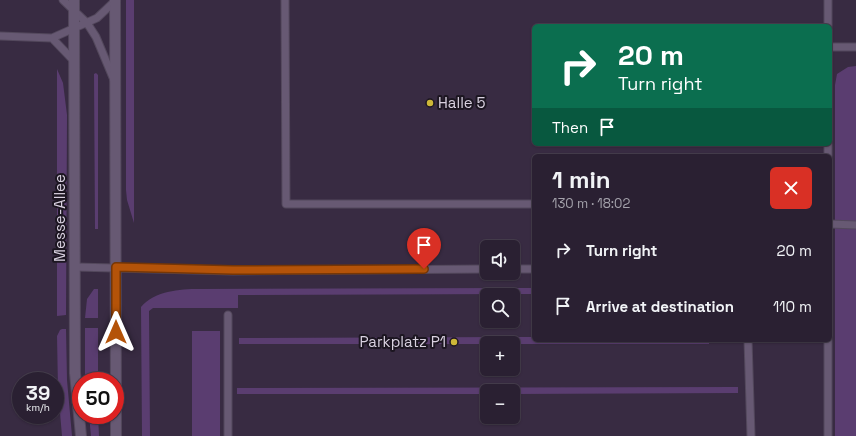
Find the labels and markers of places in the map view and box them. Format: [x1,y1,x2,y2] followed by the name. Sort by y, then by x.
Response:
[438,93,486,112] place label: Halle 5
[425,98,435,108] marker: Halle 5
[407,228,441,269] pin
[359,332,446,351] place label: Parkplatz P1
[449,337,459,347] marker: Parkplatz P1

